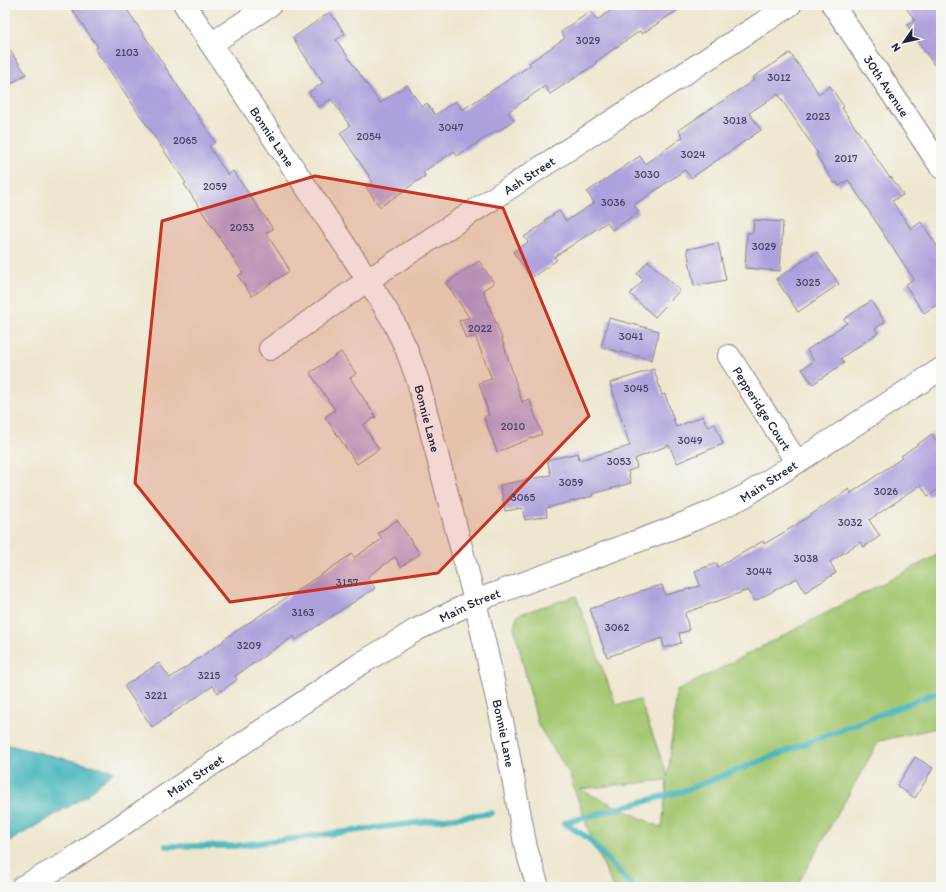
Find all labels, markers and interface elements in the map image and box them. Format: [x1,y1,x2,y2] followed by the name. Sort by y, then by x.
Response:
[884,22,924,62] north arrow
[576,34,600,47] house number: 3029
[889,41,904,54] text: N
[115,46,139,59] house number: 2103
[861,52,913,119] street label: 30th Avenue
[767,71,791,84] house number: 3012
[247,104,298,169] street label: Bonnie Lane
[806,110,830,123] house number: 2023
[723,114,747,127] house number: 3018
[439,121,464,134] house number: 3047
[357,130,382,143] house number: 2054
[173,134,197,147] house number: 2065
[680,148,706,161] house number: 3024
[834,152,858,165] house number: 2017
[500,153,558,197] street label: Ash Street
[634,168,660,181] house number: 3030
[203,180,227,193] house number: 2059
[601,196,625,209] house number: 3036
[230,221,254,234] house number: 2053
[752,240,776,253] house number: 3029
[796,276,820,289] house number: 3025
[468,322,492,335] house number: 2022
[619,330,643,343] house number: 3041
[730,364,795,453] street label: Pepperidge Court
[623,382,649,395] house number: 3045
[412,383,444,454] street label: Bonnie Lane
[501,420,525,433] house number: 2010
[677,434,703,447] house number: 3049
[607,455,631,468] house number: 3053
[737,457,800,505] street label: Main Street
[559,476,583,489] house number: 3059
[874,485,898,498] house number: 3026
[511,491,535,504] house number: 3065
[838,516,862,529] house number: 3032
[794,552,818,565] house number: 3038
[746,565,772,578] house number: 3044
[336,576,359,589] house number: 3157
[437,585,502,625] street label: Main Street
[292,606,314,619] house number: 3163
[605,621,629,634] house number: 3062
[237,639,261,652] house number: 3209
[198,669,221,682] house number: 3215
[145,689,167,702] house number: 3221
[490,698,518,768] street label: Bonnie Lane
[164,751,226,800] street label: Main Street

